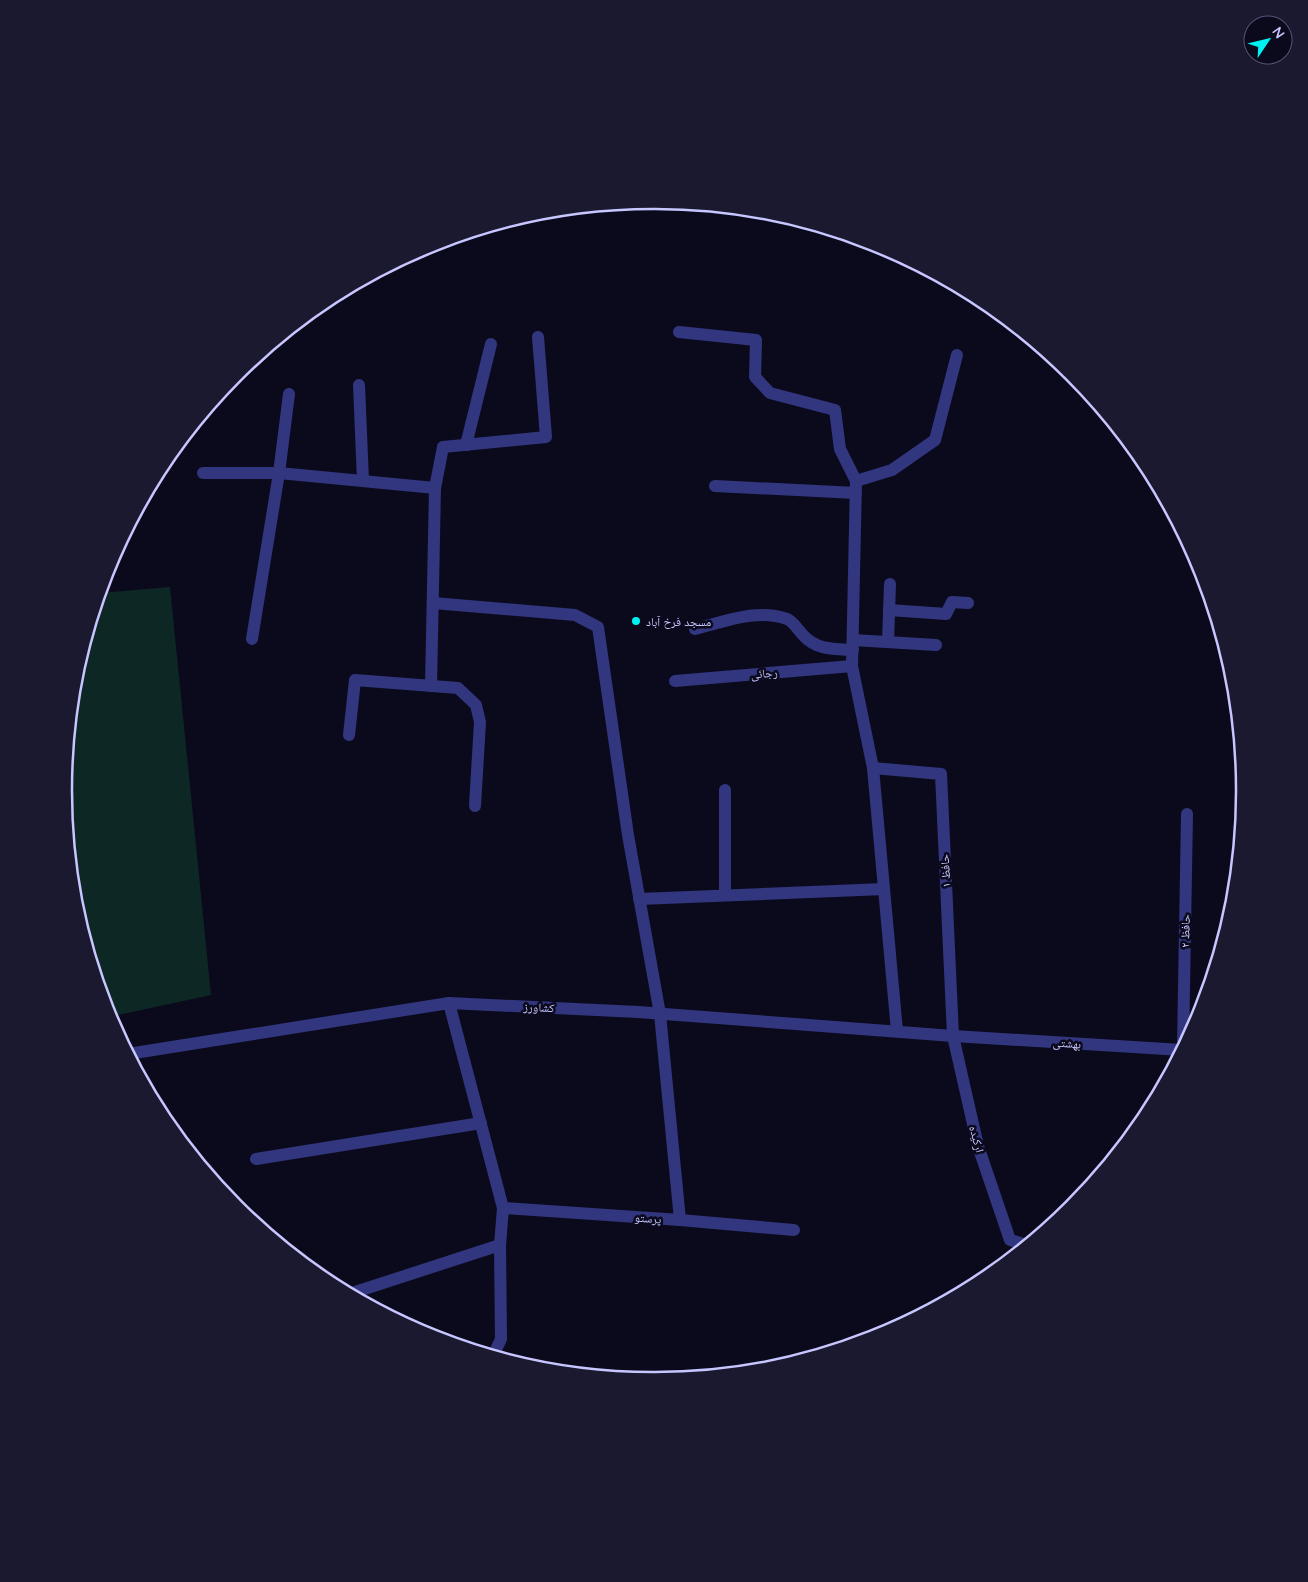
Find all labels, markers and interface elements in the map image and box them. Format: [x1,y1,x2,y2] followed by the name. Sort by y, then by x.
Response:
[1243,15,1293,65] north arrow
[1268,23,1289,42] text: N
[646,614,711,629] place label: مسجد فرخ آباد
[630,615,642,627] marker: مسجد فرخ آباد
[750,664,778,682] street label: رجائی
[937,853,953,888] street label: حافظ ۱
[1177,914,1193,948] street label: حافظ ۲
[522,999,555,1015] street label: کشاورز
[1052,1035,1082,1052] street label: بهشتی
[966,1124,988,1154] street label: ارکیده
[634,1210,662,1227] street label: پرستو

